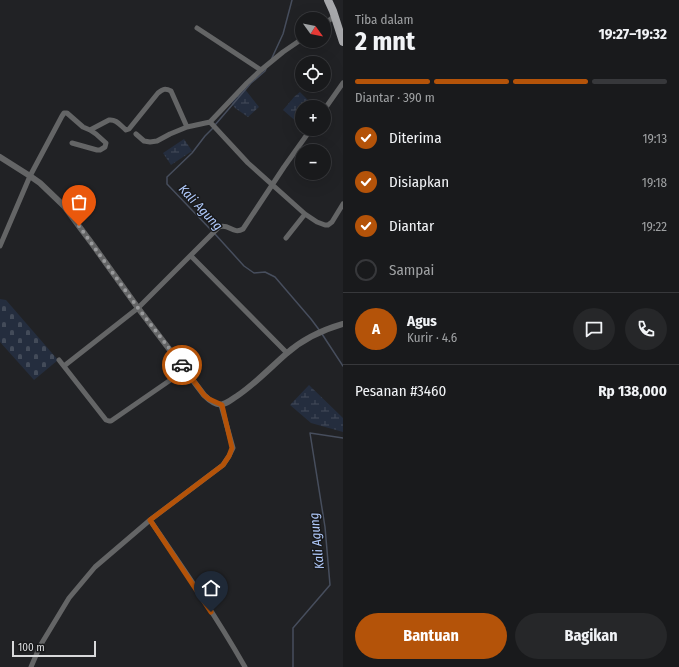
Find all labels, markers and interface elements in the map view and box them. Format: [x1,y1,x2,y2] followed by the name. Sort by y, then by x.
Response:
[295,12,331,48] north arrow
[295,12,331,180] map controls
[355,12,413,27] text: Tiba dalam
[598,25,667,43] text: 19:27–19:32
[355,26,415,57] text: 2 mnt
[295,56,331,92] button: locate
[355,90,435,105] text: Diantar · 390 m
[295,100,331,136] button: +
[355,127,377,149] icon: check
[389,129,442,147] text: Diterima
[642,131,667,146] text: 19:13
[295,144,331,180] button: −
[355,171,377,193] icon: check
[389,173,449,191] text: Disiapkan
[642,175,667,190] text: 19:18
[176,181,226,233] water label: Kali Agung
[62,185,96,226] pin
[68,191,90,213] icon: bag
[355,215,377,237] icon: check
[389,217,434,235] text: Diantar
[641,219,667,234] text: 19:22
[389,261,434,279] text: Sampai
[573,308,615,350] button: chat
[625,308,667,350] button: phone
[407,312,437,330] text: Agus
[372,320,380,338] text: A
[407,330,457,345] text: Kurir · 4.6
[162,345,202,385] courier
[171,354,193,376] icon: car
[355,382,446,400] text: Pesanan #3460
[598,382,667,400] text: Rp 138,000
[306,512,327,570] water label: Kali Agung
[194,571,228,612] pin
[200,577,222,599] icon: home
[355,613,507,659] button: Bantuan
[515,613,667,659] button: Bagikan
[12,639,96,658] scale bar
[18,641,45,654] text: 100 m

